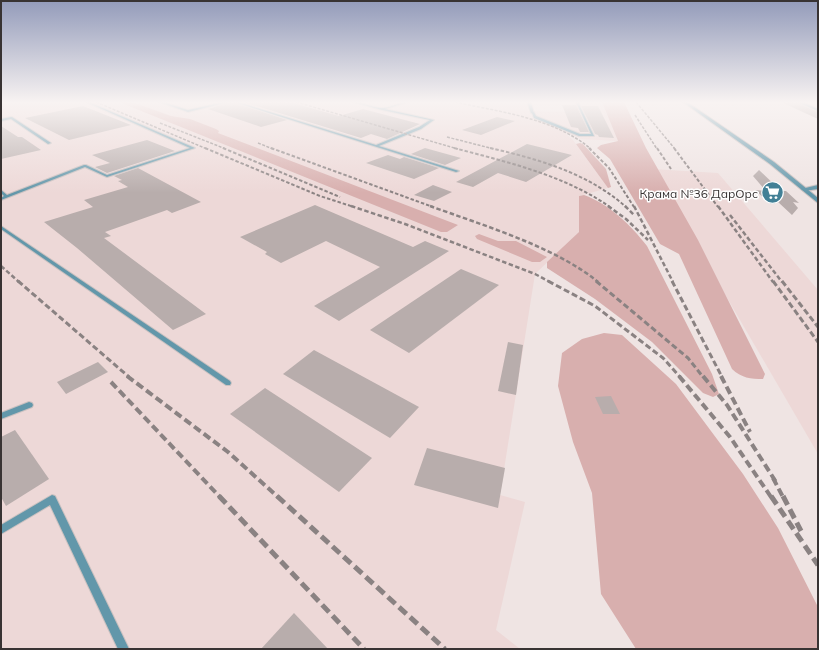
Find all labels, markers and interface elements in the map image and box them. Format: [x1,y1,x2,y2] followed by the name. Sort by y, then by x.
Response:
[760,180,786,206] supermarket icon: Крама №36 ДарОрс
[639,186,758,201] place label: Крама №36 ДарОрс

